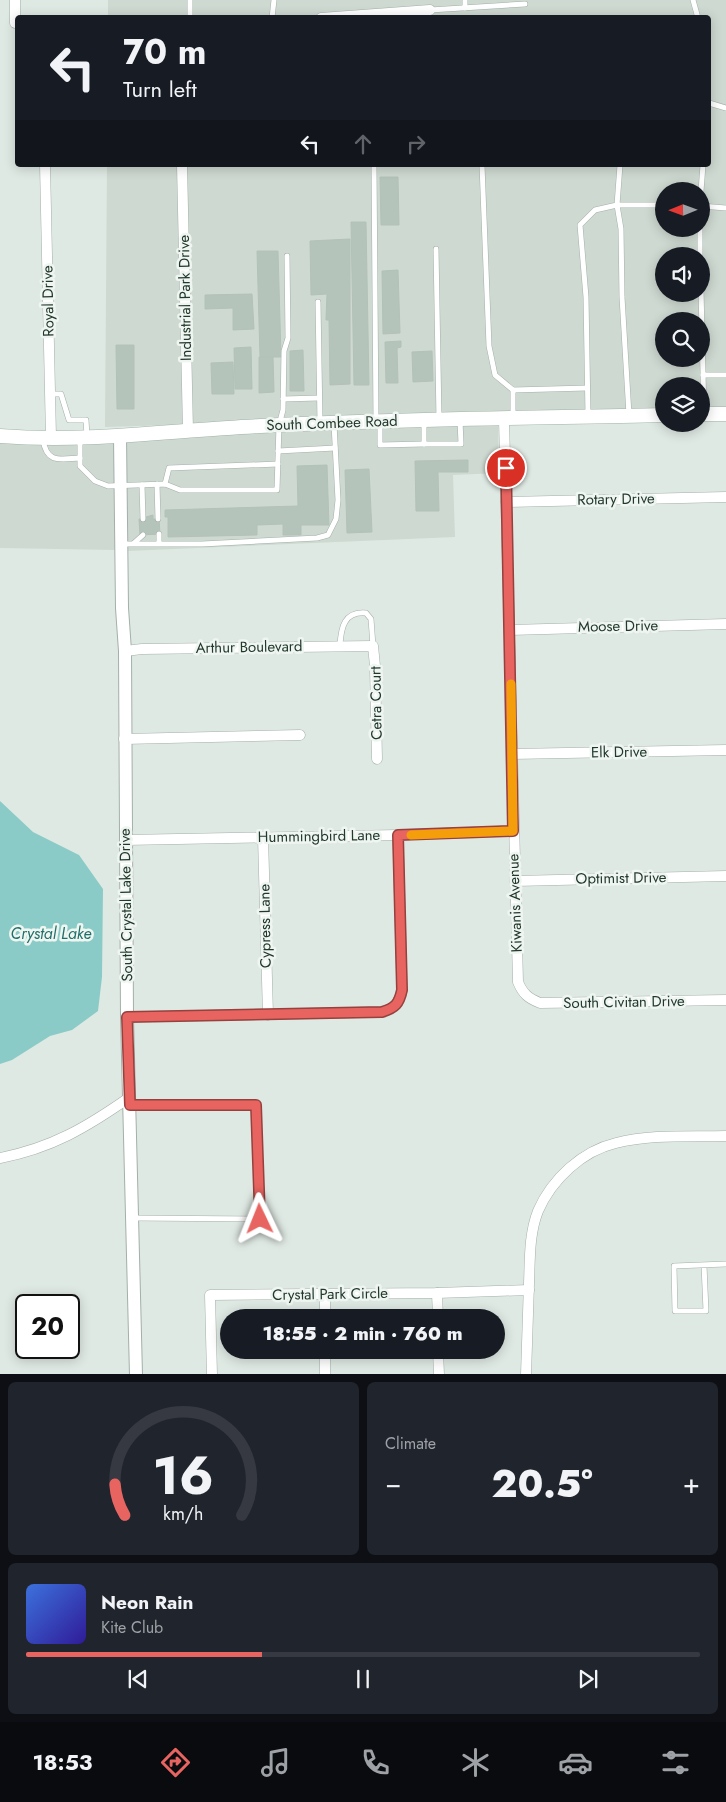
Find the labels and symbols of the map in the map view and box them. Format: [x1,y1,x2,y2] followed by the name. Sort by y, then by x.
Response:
[655,182,710,238] north arrow
[173,234,197,361] street label: Industrial Park Drive
[36,265,60,337] street label: Royal Drive
[266,410,398,436] street label: South Combee Road
[485,447,527,489] pin
[577,487,655,511] street label: Rotary Drive
[578,614,659,638] street label: Moose Drive
[195,635,303,659] street label: Arthur Boulevard
[364,666,388,740] street label: Cetra Court
[591,741,648,763] street label: Elk Drive
[258,824,381,848] street label: Hummingbird Lane
[114,828,138,982] street label: South Crystal Lake Drive
[502,853,528,953] street label: Kiwanis Avenue
[575,866,667,890] street label: Optimist Drive
[253,883,277,968] street label: Cypress Lane
[11,922,91,945] water label: Crystal Lake
[563,990,685,1014] street label: South Civitan Drive
[233,1192,285,1244] position arrow
[272,1282,388,1306] street label: Crystal Park Circle
[15,1294,80,1359] speed limit sign: 20

